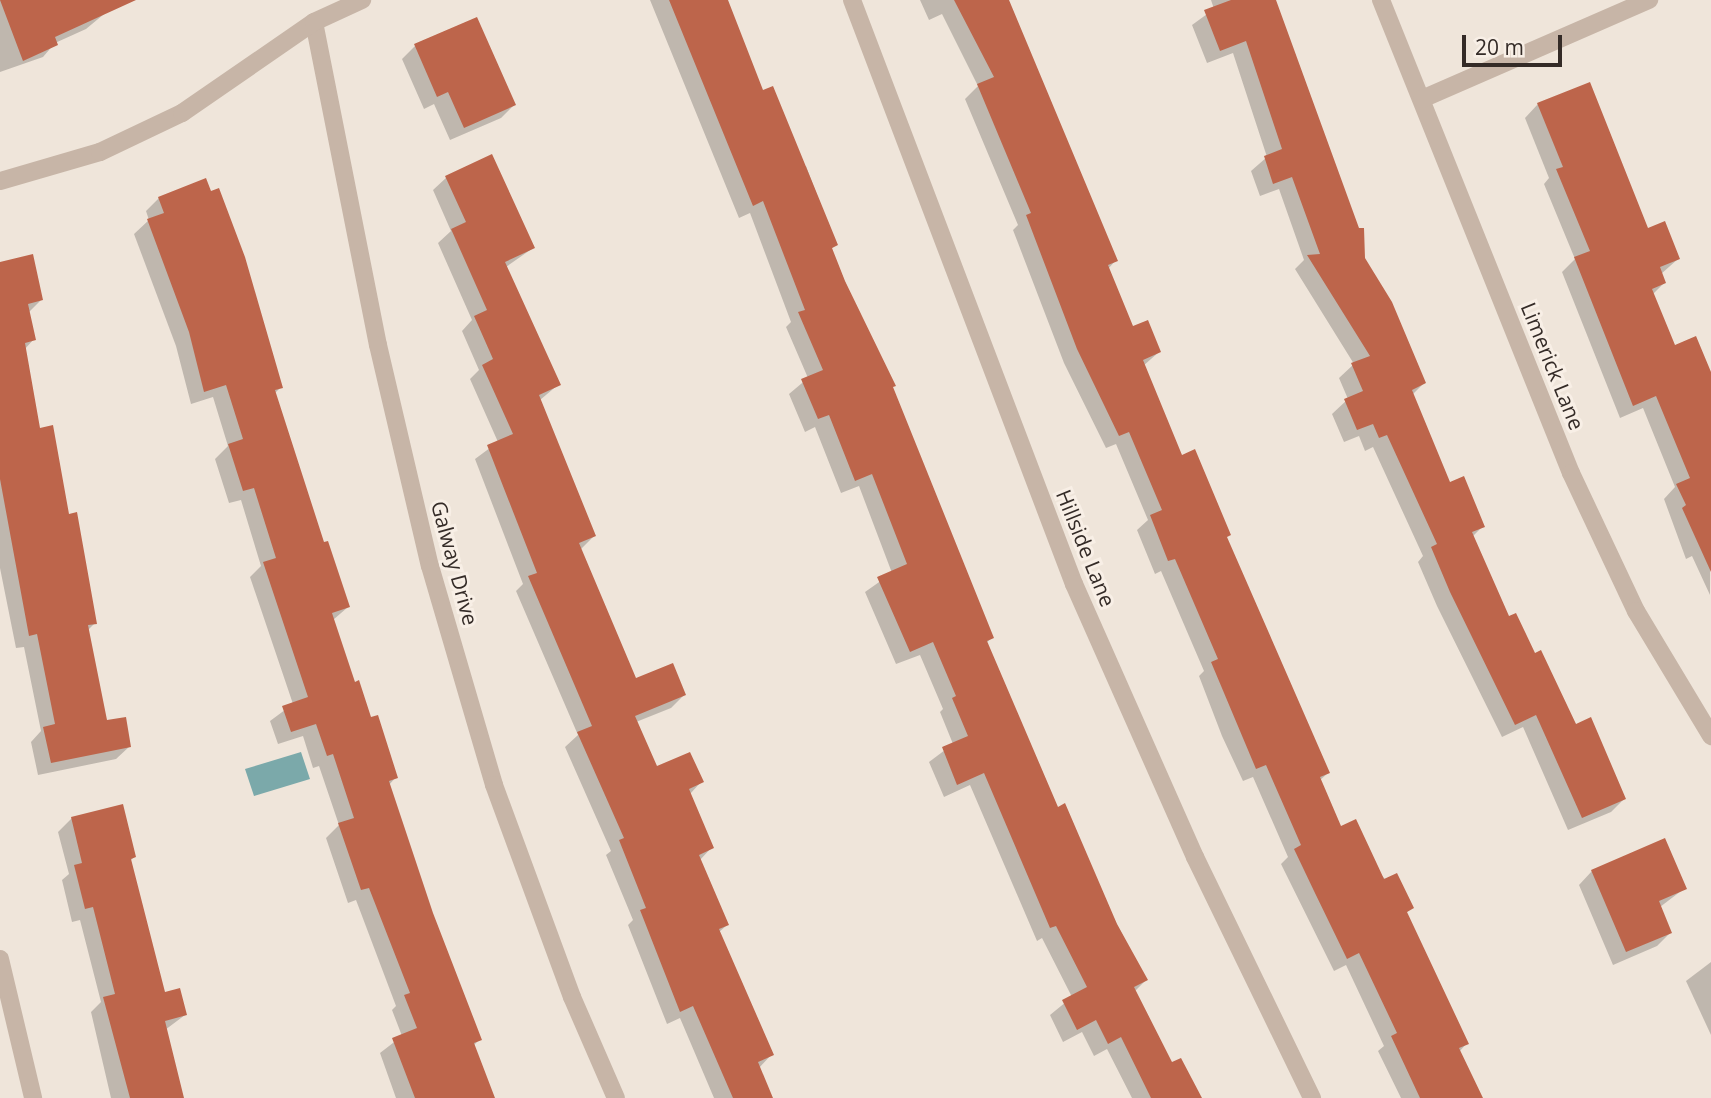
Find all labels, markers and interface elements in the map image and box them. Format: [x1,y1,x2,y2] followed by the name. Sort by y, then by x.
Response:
[1466,21,1566,65] scale bar
[1475,33,1524,61] text: 20 m
[1516,299,1590,433] street label: Limerick Lane
[1051,486,1121,610] street label: Hillside Lane
[426,498,484,628] street label: Galway Drive

